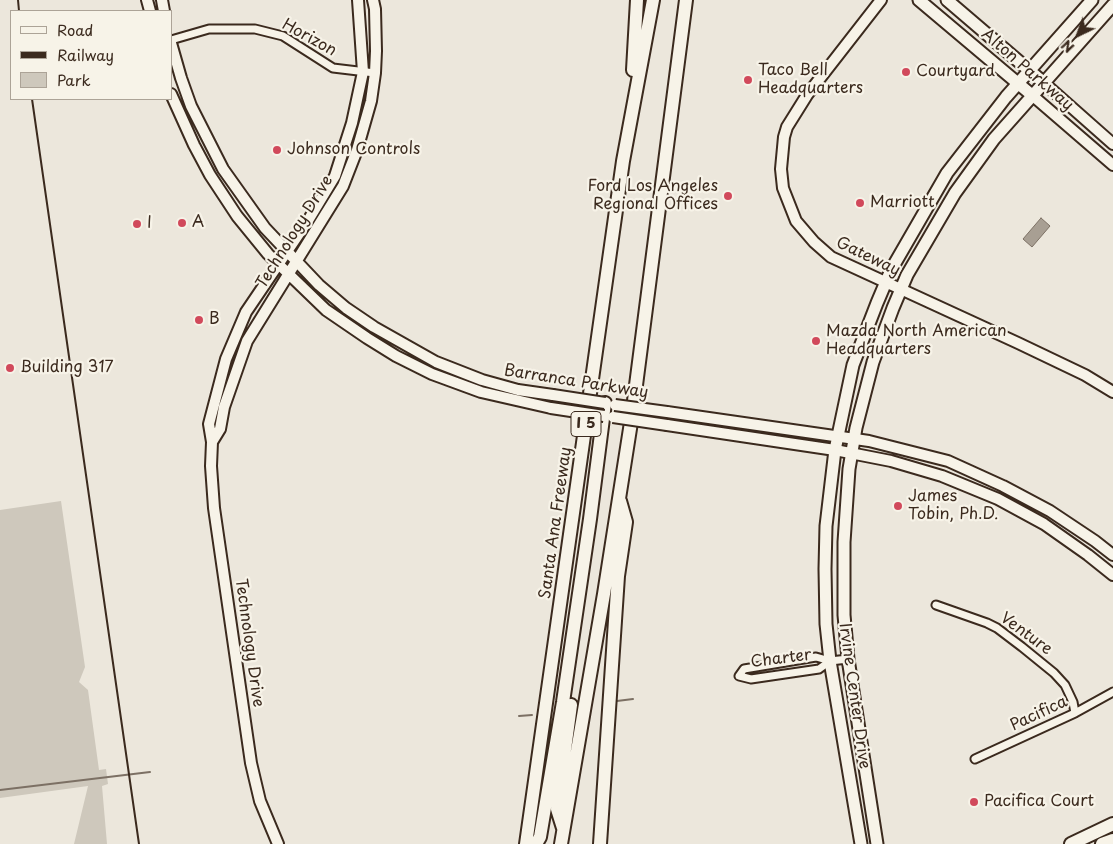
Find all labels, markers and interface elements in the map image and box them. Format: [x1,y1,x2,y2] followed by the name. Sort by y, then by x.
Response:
[10,10,172,100] legend
[1053,10,1103,60] north arrow
[278,15,340,61] street label: Horizon
[57,18,93,41] text: Road
[977,25,1077,115] street label: Alton Parkway
[1056,35,1079,58] text: N
[57,43,114,66] text: Railway
[758,61,863,99] place label: Taco Bell Headquarters
[916,62,995,82] place label: Courtyard
[900,66,912,78] marker: Courtyard
[57,68,91,91] text: Park
[742,74,754,86] marker: Taco Bell Headquarters
[287,140,420,160] place label: Johnson Controls
[271,144,283,156] marker: Johnson Controls
[253,172,337,292] street label: Technology Drive
[587,177,718,215] place label: Ford Los Angeles Regional Offices
[722,190,734,202] marker: Ford Los Angeles Regional Offices
[870,193,935,213] place label: Marriott
[854,197,866,209] marker: Marriott
[192,213,204,233] place label: A
[147,214,152,234] place label: I
[176,217,188,229] marker: A
[131,218,143,230] marker: I
[833,233,903,281] street label: Gateway
[209,310,220,330] place label: B
[193,314,205,326] marker: B
[826,322,1007,360] place label: Mazda North American Headquarters
[810,335,822,347] marker: Mazda North American Headquarters
[20,358,114,378] place label: Building 317
[502,361,650,403] street label: Barranca Parkway
[4,362,16,374] marker: Building 317
[571,412,601,436] road number: I 5
[536,446,576,600] street label: Santa Ana Freeway
[908,487,998,525] place label: James Tobin, Ph.D.
[892,500,904,512] marker: James Tobin, Ph.D.
[230,578,268,708] street label: Technology Drive
[996,609,1056,659] street label: Venture
[834,622,874,770] street label: Irvine Center Drive
[749,646,813,672] street label: Charter
[1007,692,1071,736] street label: Pacifica
[984,792,1094,812] place label: Pacifica Court
[968,796,980,808] marker: Pacifica Court

